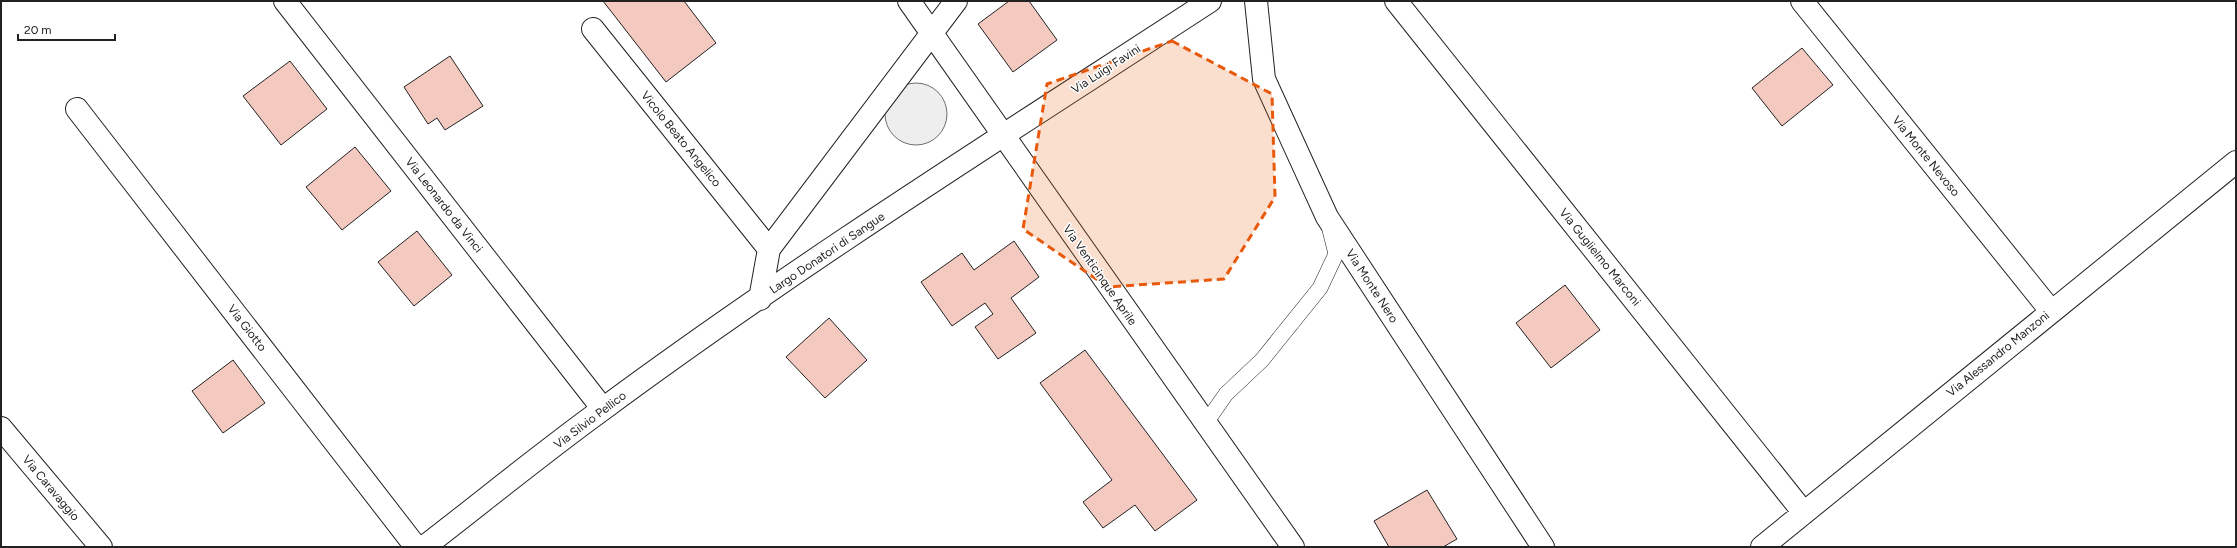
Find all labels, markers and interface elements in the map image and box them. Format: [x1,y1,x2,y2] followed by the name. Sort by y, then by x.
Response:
[18,16,115,42] scale bar
[24,23,52,37] text: 20 m
[1069,41,1143,97] street label: Via Luigi Favini
[638,88,724,190] street label: Vicolo Beato Angelico
[1889,113,1963,199] street label: Via Monte Nevoso
[402,155,486,255] street label: Via Leonardo da Vinci
[1556,206,1644,308] street label: Via Guglielmo Marconi
[767,209,888,297] street label: Largo Donatori di Sangue
[1060,222,1140,328] street label: Via Venticinque Aprile
[1343,247,1401,325] street label: Via Monte Nero
[225,302,269,354] street label: Via Giotto
[1944,308,2052,400] street label: Via Alessandro Manzoni
[551,388,629,452] street label: Via Silvio Pellico
[20,452,82,524] street label: Via Caravaggio

